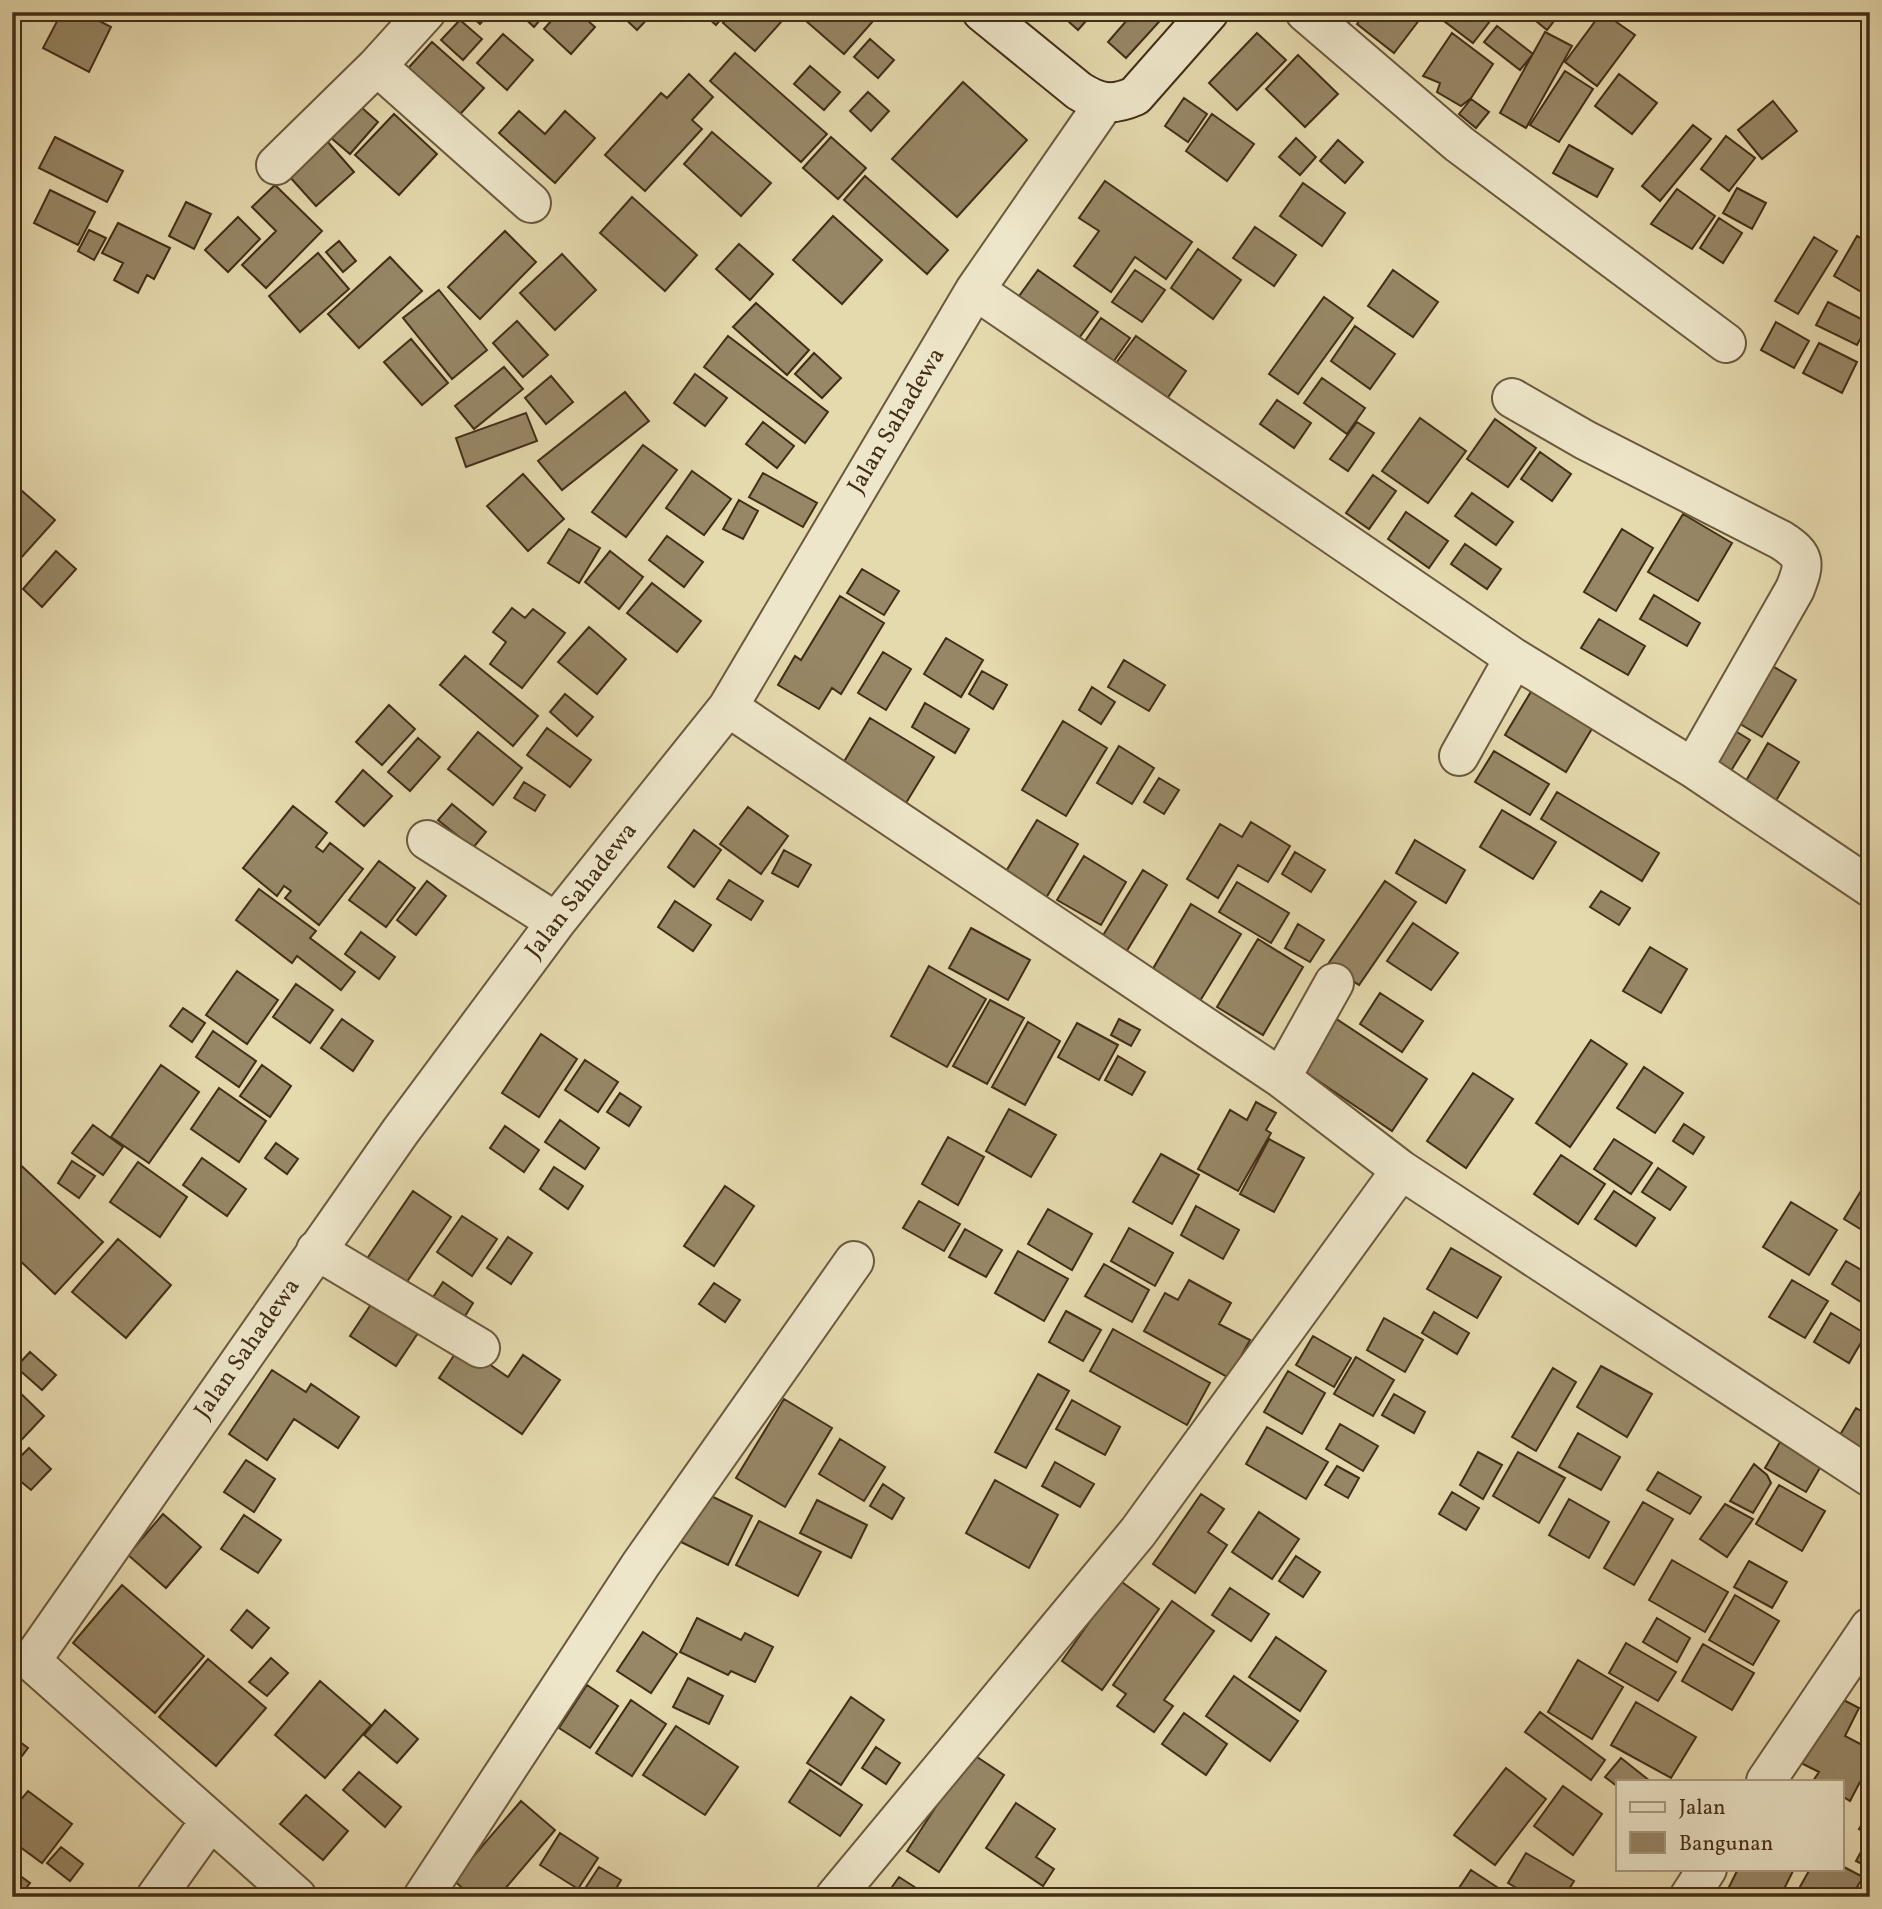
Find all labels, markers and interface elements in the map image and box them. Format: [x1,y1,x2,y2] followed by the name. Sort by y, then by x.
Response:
[840,342,954,500] street label: Jalan Sahadewa
[518,816,646,966] street label: Jalan Sahadewa
[187,1272,309,1426] street label: Jalan Sahadewa
[1616,1780,1843,1870] legend
[1679,1794,1726,1823] text: Jalan
[1679,1830,1773,1859] text: Bangunan

